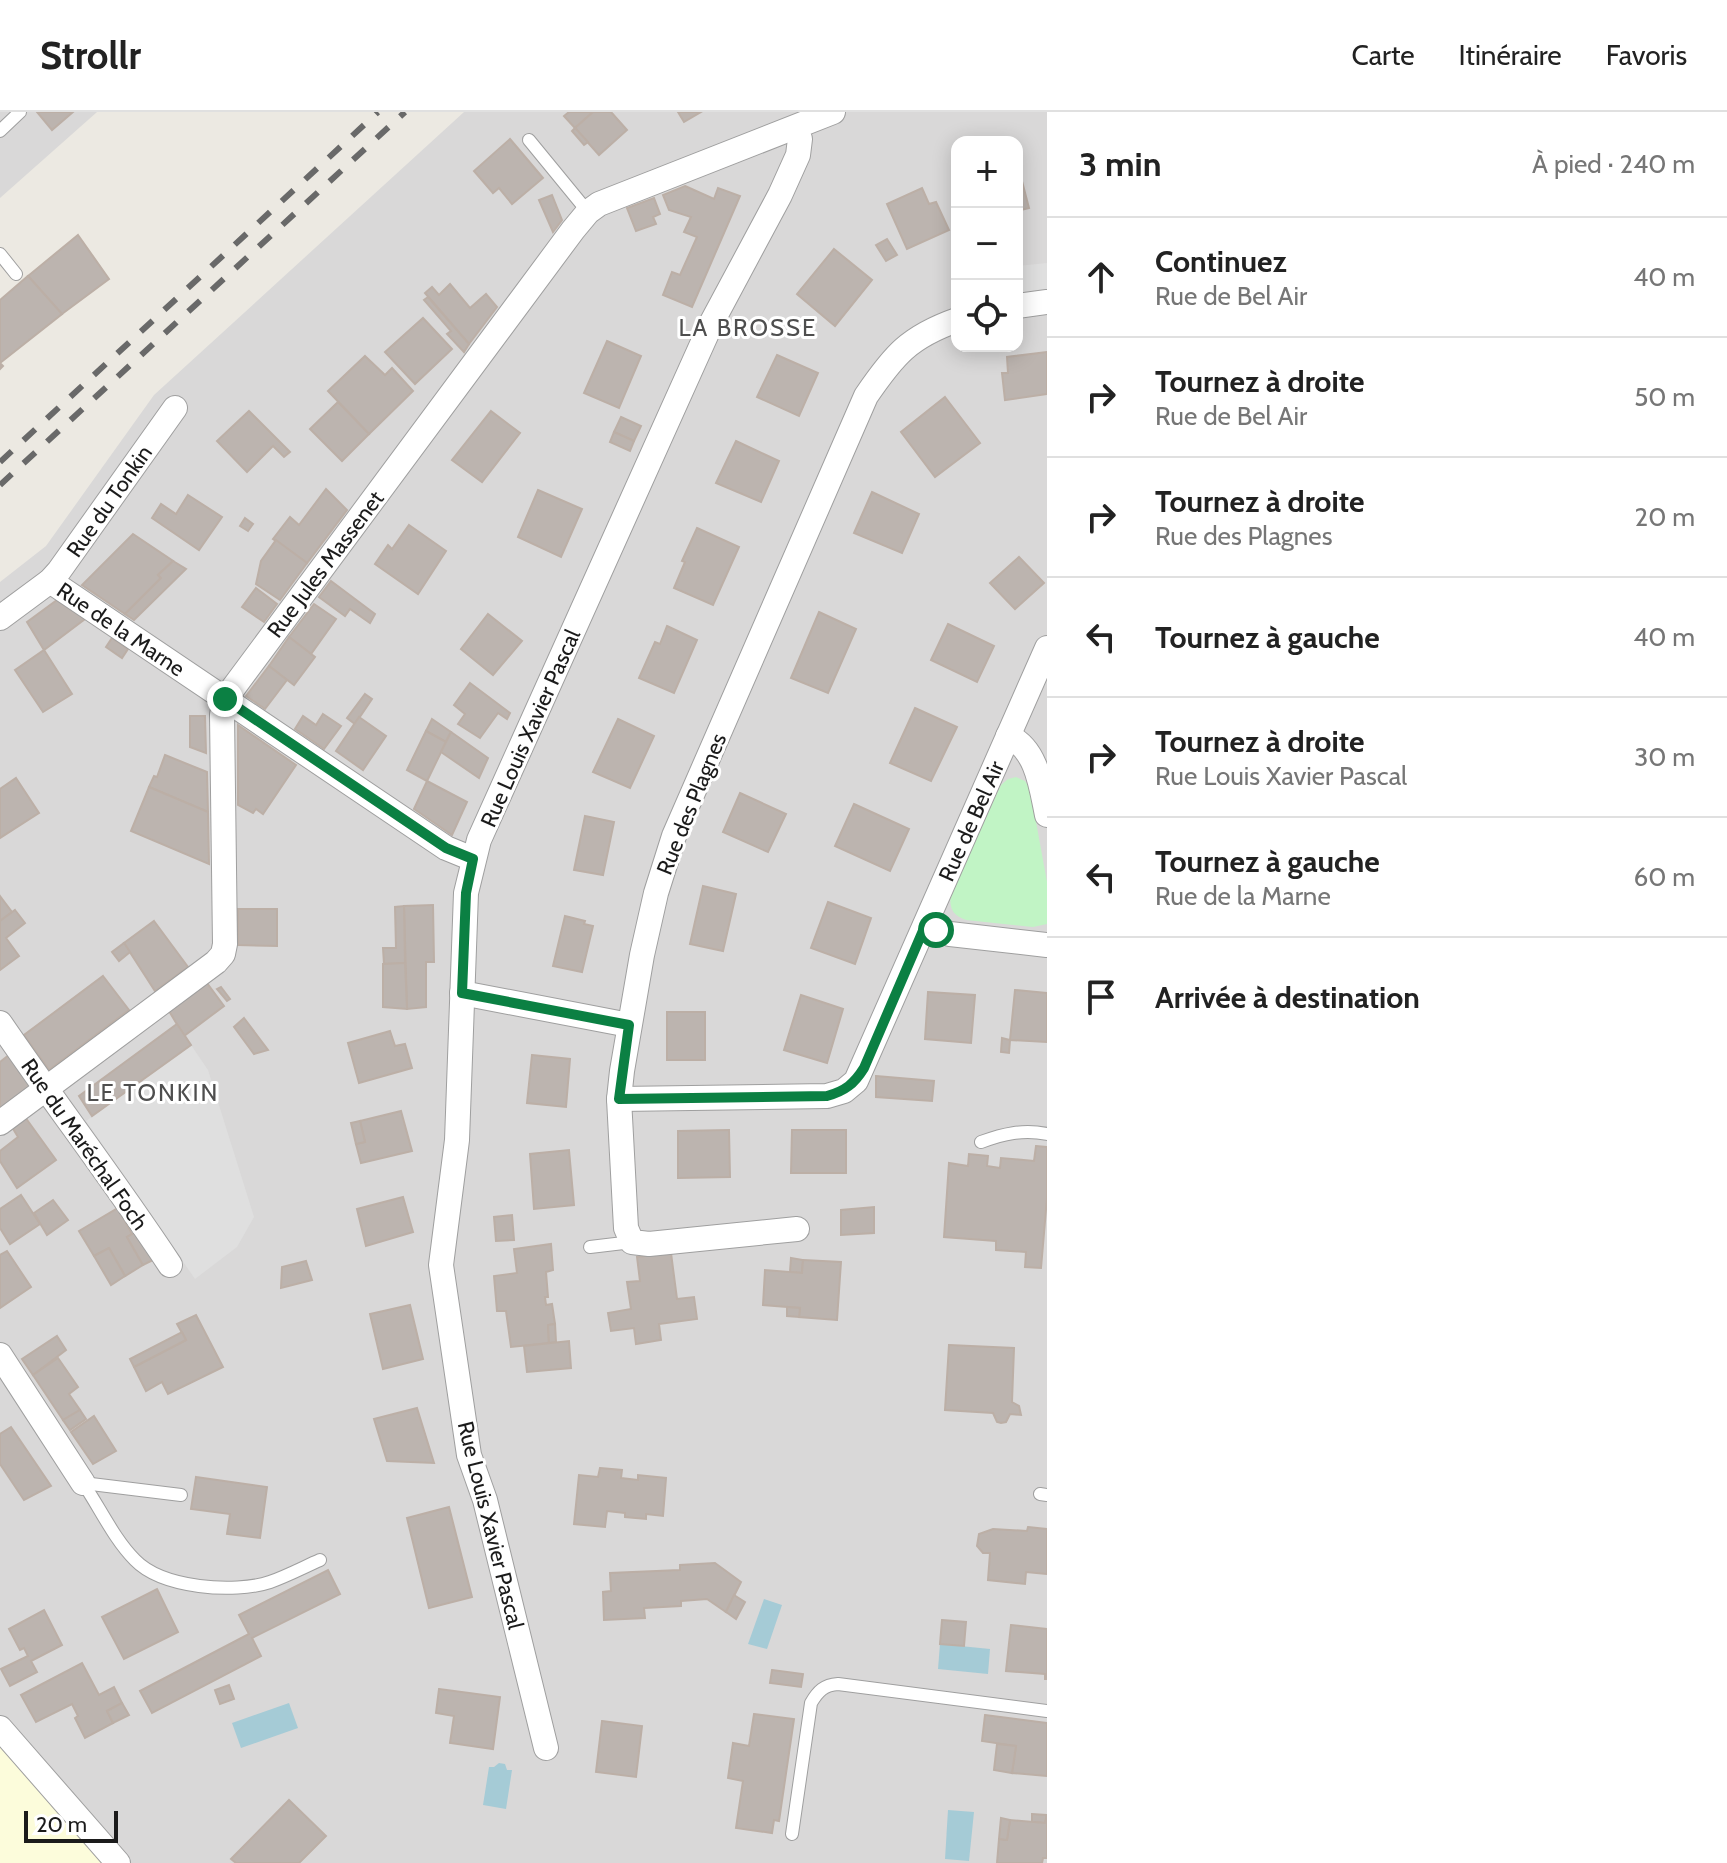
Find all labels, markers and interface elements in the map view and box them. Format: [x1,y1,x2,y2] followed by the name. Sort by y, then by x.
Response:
[40,32,141,79] text: Strollr
[1351,38,1415,72] text: Carte
[1459,38,1562,72] text: Itinéraire
[1606,38,1687,72] text: Favoris
[951,136,1023,352] map controls
[951,136,1023,208] button: +
[1079,143,1161,185] text: 3 min
[1532,148,1695,180] text: À pied · 240 m
[951,208,1023,280] button: −
[1155,243,1287,280] text: Continuez
[1079,255,1123,299] icon: ahead
[1633,261,1695,293] text: 40 m
[951,280,1023,352] button: locate
[1155,280,1307,312] text: Rue de Bel Air
[679,313,817,342] district label: LA BROSSE
[1155,363,1364,400] text: Tournez à droite
[1079,375,1123,419] icon: right
[1634,381,1695,413] text: 50 m
[1155,400,1307,432] text: Rue de Bel Air
[61,440,158,563] street label: Rue du Tonkin
[1155,483,1364,520] text: Tournez à droite
[261,485,390,643] street label: Rue Jules Massenet
[1079,495,1123,539] icon: right
[1635,501,1695,533] text: 20 m
[1155,520,1332,552] text: Rue des Plagnes
[52,577,190,682] street label: Rue de la Marne
[1079,615,1123,659] icon: left
[1155,619,1380,656] text: Tournez à gauche
[1633,621,1695,653] text: 40 m
[475,624,587,831] street label: Rue Louis Xavier Pascal
[207,681,243,717] route end
[1155,723,1364,760] text: Tournez à droite
[651,730,732,879] street label: Rue des Plagnes
[1079,735,1123,779] icon: right
[1634,741,1695,773] text: 30 m
[933,757,1010,886] street label: Rue de Bel Air
[1155,760,1407,792] text: Rue Louis Xavier Pascal
[1155,843,1380,880] text: Tournez à gauche
[1079,855,1123,899] icon: left
[1633,861,1695,893] text: 60 m
[1155,880,1331,912] text: Rue de la Marne
[918,912,954,948] route start
[1079,975,1123,1019] icon: arrive
[1155,979,1420,1016] text: Arrivée à destination
[15,1053,154,1235] street label: Rue du Maréchal Foch
[87,1078,219,1107] district label: LE TONKIN
[452,1418,530,1633] street label: Rue Louis Xavier Pascal
[24,1807,118,1843] scale bar
[36,1811,87,1838] text: 20 m

